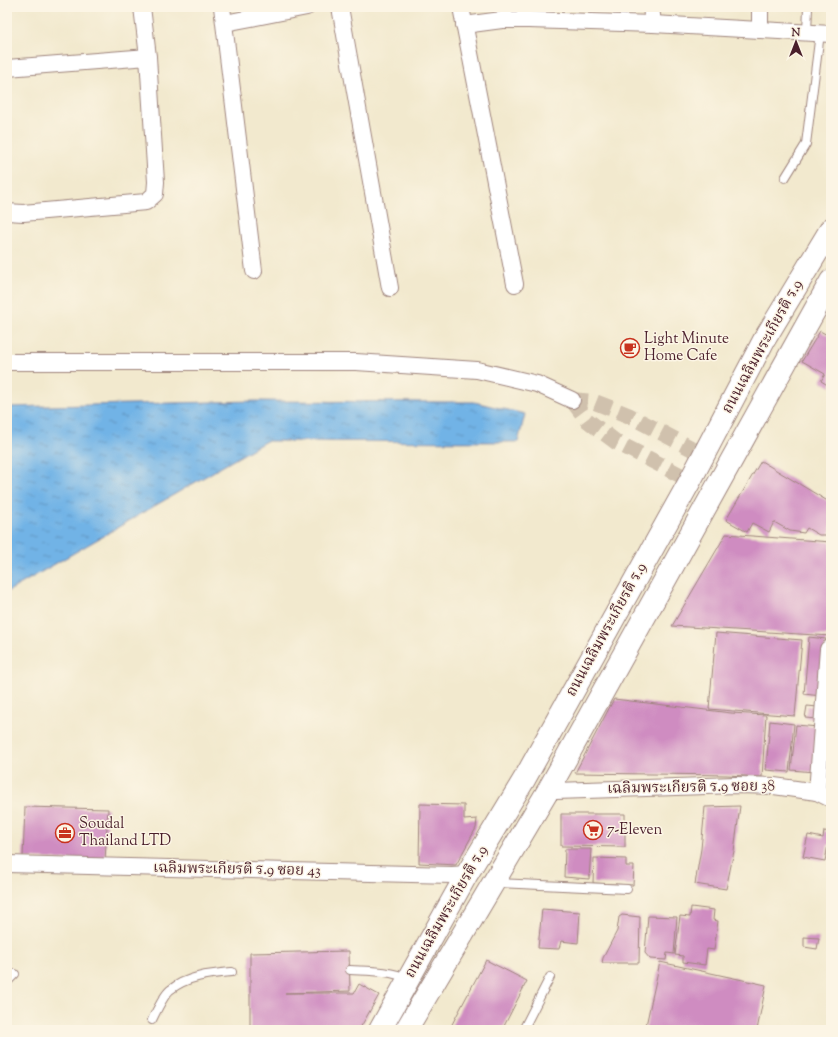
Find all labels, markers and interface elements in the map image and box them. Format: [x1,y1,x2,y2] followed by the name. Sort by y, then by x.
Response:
[776,22,816,62] north arrow
[791,25,801,41] text: N
[717,276,809,418] street label: ถนนเฉลิมพระเกียรติ ร.9
[644,329,729,367] place label: Light Minute Home Cafe
[619,337,641,359] cafe icon: Light Minute Home Cafe
[561,559,653,701] street label: ถนนเฉลิมพระเกียรติ ร.9
[607,776,775,800] street label: เฉลิมพระเกียรติ ร.9 ซอย 38
[79,814,171,852] place label: Soudal Thailand LTD
[582,819,604,841] supermarket icon: 7-Eleven
[607,820,663,841] place label: 7-Eleven
[54,822,76,844] office icon: Soudal Thailand LTD
[400,842,494,982] street label: ถนนเฉลิมพระเกียรติ ร.9
[153,858,321,882] street label: เฉลิมพระเกียรติ ร.9 ซอย 43

